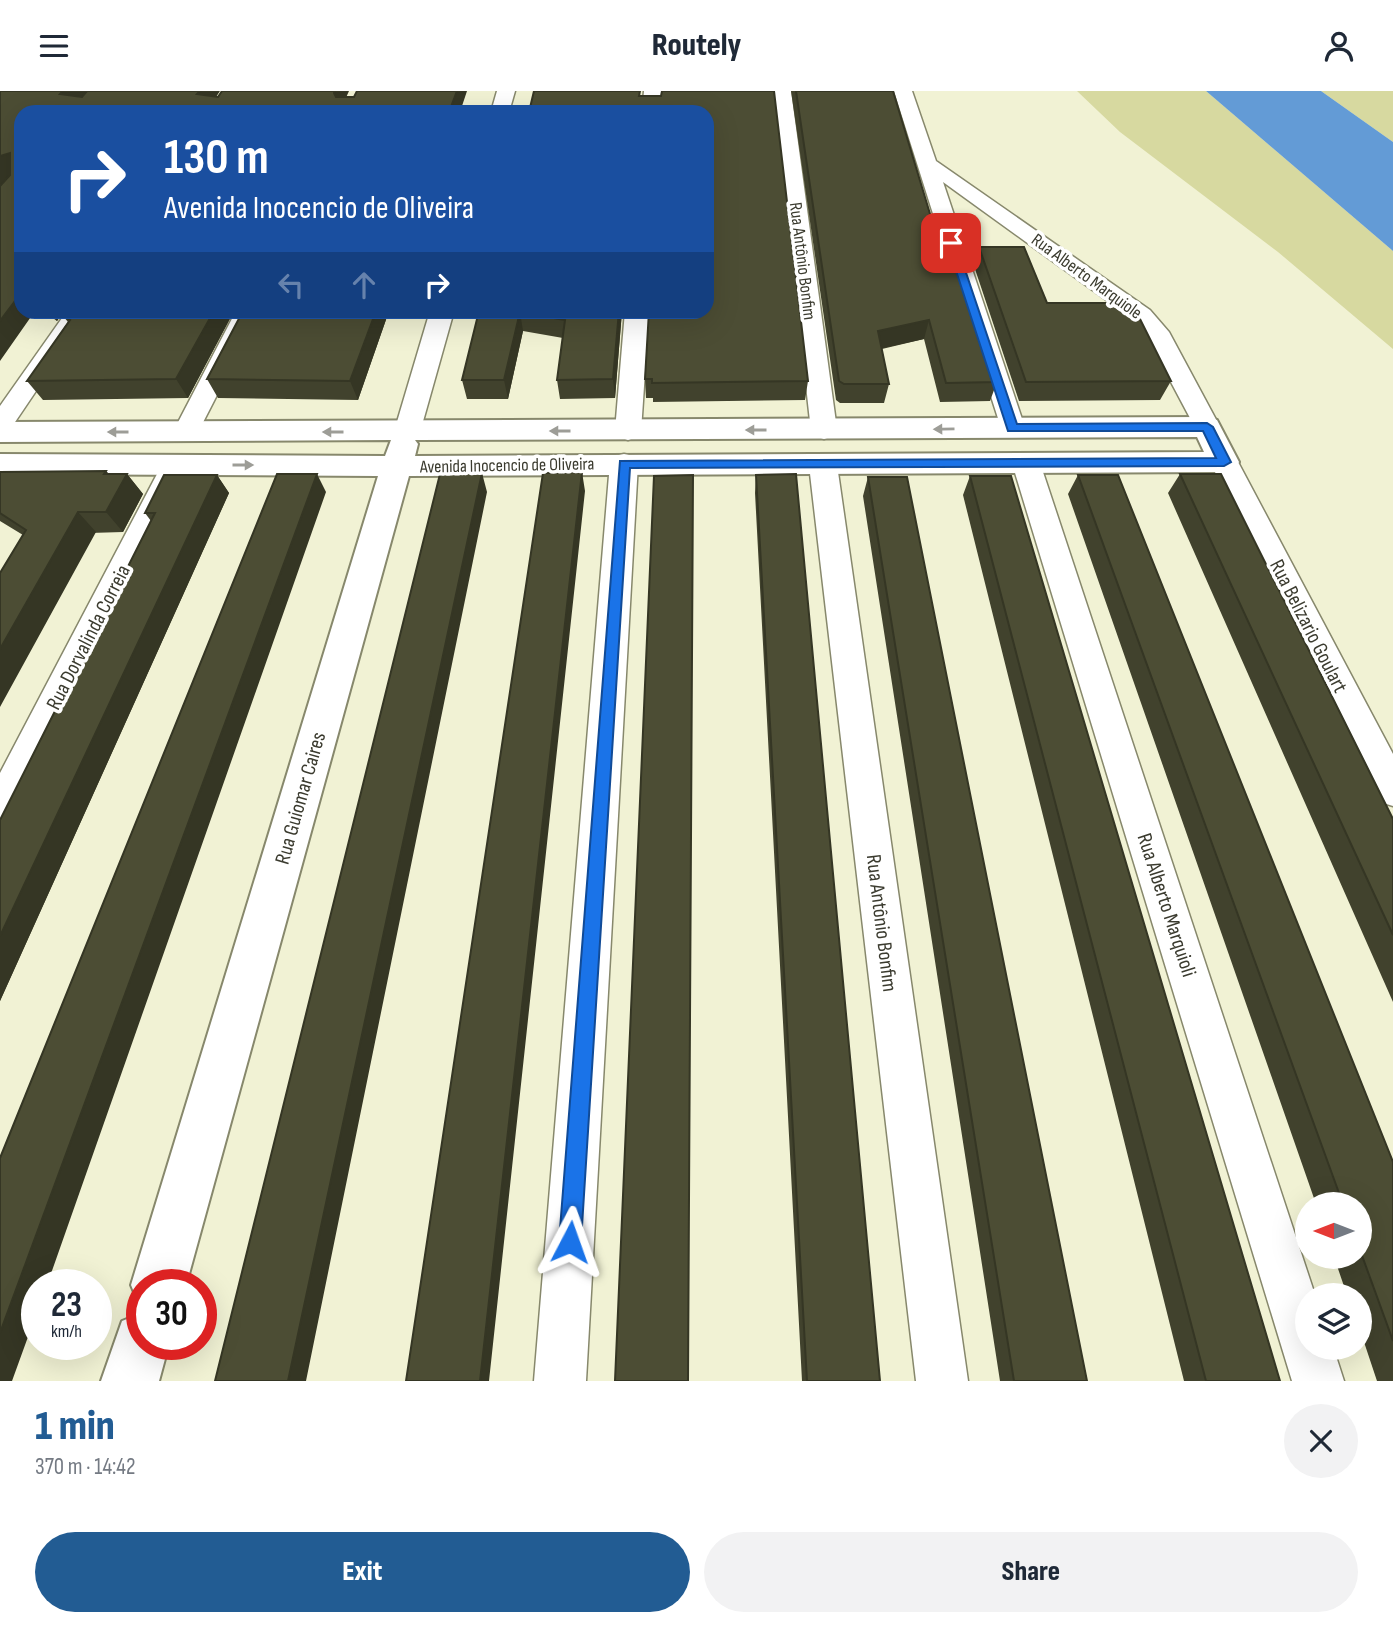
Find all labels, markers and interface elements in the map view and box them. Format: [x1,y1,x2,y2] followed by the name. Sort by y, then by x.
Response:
[652,26,741,65] text: Routely
[35,27,73,65] icon: menu
[1320,27,1358,65] icon: person
[164,129,269,188] text: 130 m
[49,133,140,224] icon: right
[164,189,474,228] text: Avenida Inocencio de Oliveira
[785,201,820,321] street label: Rua Antônio Bonfim
[921,213,981,273] pin
[932,224,970,262] icon: arrive
[1027,229,1146,324] street label: Rua Alberto Marquiole
[272,266,310,304] icon: left
[345,266,383,304] icon: ahead
[418,266,456,304] icon: right
[932,423,954,435] one-way arrow
[744,424,766,436] one-way arrow
[549,425,571,437] one-way arrow
[107,426,129,438] one-way arrow
[321,426,343,438] one-way arrow
[419,453,594,478] street label: Avenida Inocencio de Oliveira
[233,459,255,471] one-way arrow
[1264,555,1353,697] street label: Rua Belizario Goulart
[41,561,136,714] street label: Rua Dorvalinda Correia
[270,729,331,867] street label: Rua Guiomar Caires
[1132,830,1202,980] street label: Rua Alberto Marquioli
[861,853,902,993] street label: Rua Antônio Bonfim
[1295,1192,1372,1269] north arrow
[1295,1192,1372,1360] map controls
[533,1205,607,1279] position arrow
[126,1269,217,1360] speed limit sign: 30
[1295,1283,1372,1360] button: layers
[51,1284,82,1327] text: 23
[51,1321,82,1342] text: km/h
[35,1401,115,1452] text: 1 min
[1284,1404,1358,1478] button: close
[35,1453,136,1481] text: 370 m · 14:42
[35,1532,690,1612] button: Exit
[704,1532,1358,1612] button: Share

